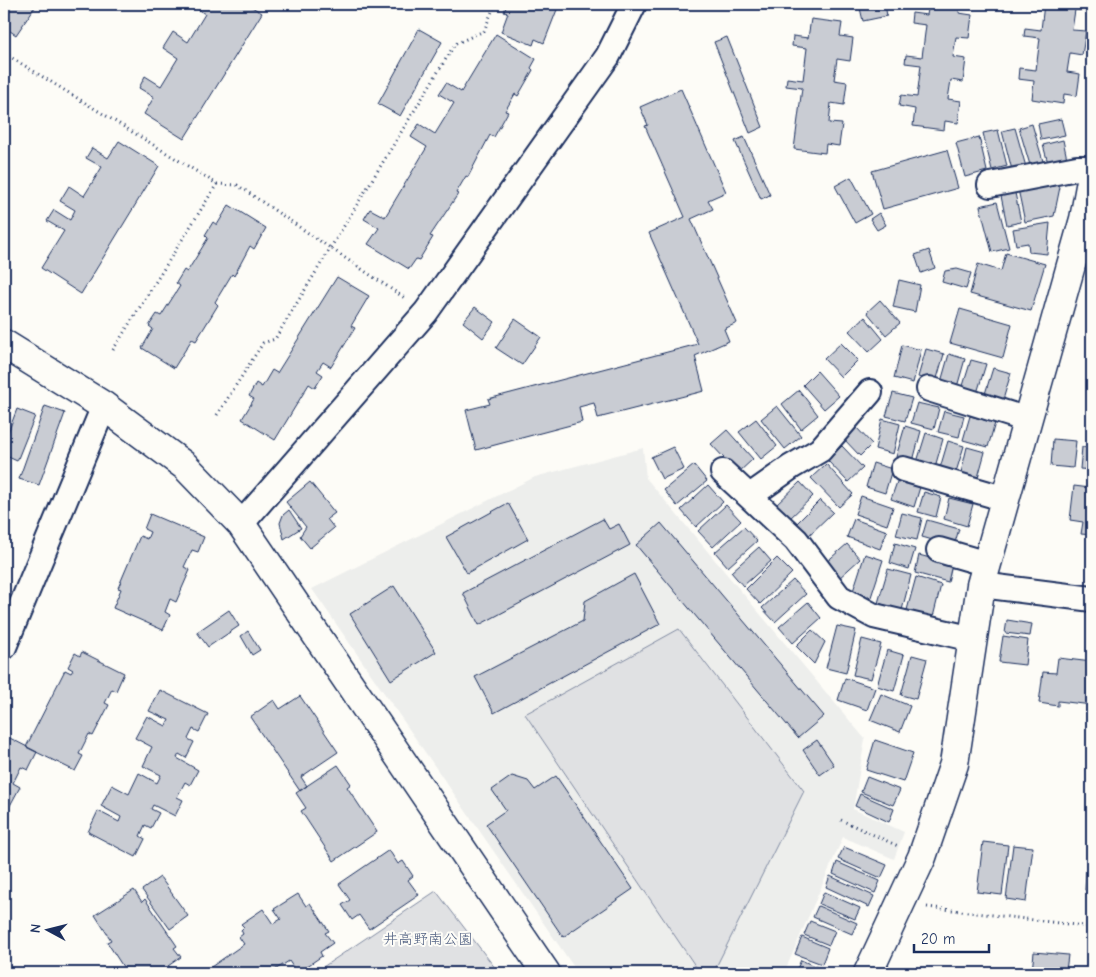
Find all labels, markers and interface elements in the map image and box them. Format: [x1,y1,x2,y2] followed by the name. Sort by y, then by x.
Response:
[22,904,72,954] north arrow
[914,922,988,954] scale bar
[27,923,45,934] text: N
[383,930,473,948] park label: 井高野南公園
[921,930,955,948] text: 20 m

